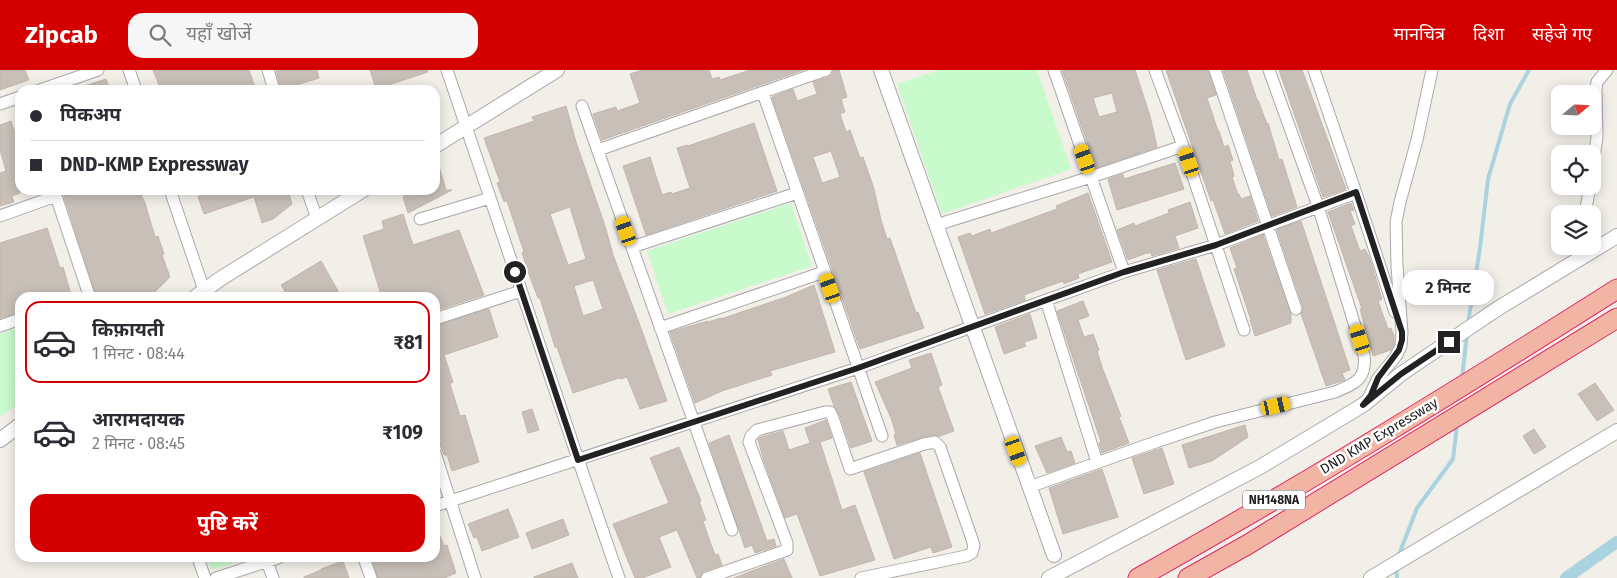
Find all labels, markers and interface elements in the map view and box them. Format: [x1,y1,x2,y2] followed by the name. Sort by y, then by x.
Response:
[128,13,478,58] search box
[25,21,98,49] text: Zipcab
[146,21,174,49] icon: search
[186,22,252,45] text: यहाँ खोजें
[1393,23,1445,45] text: मानचित्र
[1473,23,1504,45] text: दिशा
[1532,23,1592,45] text: सहेजे गए
[1551,85,1601,135] north arrow
[1551,85,1601,255] map controls
[60,103,121,126] text: पिकअप
[1073,142,1096,176] car
[1177,145,1200,179] car
[1551,145,1601,195] button: locate
[60,153,249,176] text: DND-KMP Expressway
[1551,205,1601,255] button: layers
[614,214,637,248] car
[504,261,526,283] route start
[1403,270,1495,304] callout: 2 मिनट
[818,271,841,305] car
[1425,278,1471,297] text: 2 मिनट
[92,318,164,341] text: किफ़ायती
[32,320,77,365] icon: car
[1348,322,1371,356] car
[394,331,423,354] text: ₹81
[1438,331,1460,353] route end
[92,344,185,363] text: 1 मिनट · 08:44
[1317,394,1441,478] street label: DND KMP Expressway
[1259,395,1292,417] car
[92,408,184,431] text: आरामदायक
[32,410,77,455] icon: car
[382,421,423,444] text: ₹109
[92,434,185,453] text: 2 मिनट · 08:45
[1003,434,1028,468] car
[1243,490,1305,510] road number: NH148NA
[30,494,425,552] button: पुष्टि करें

